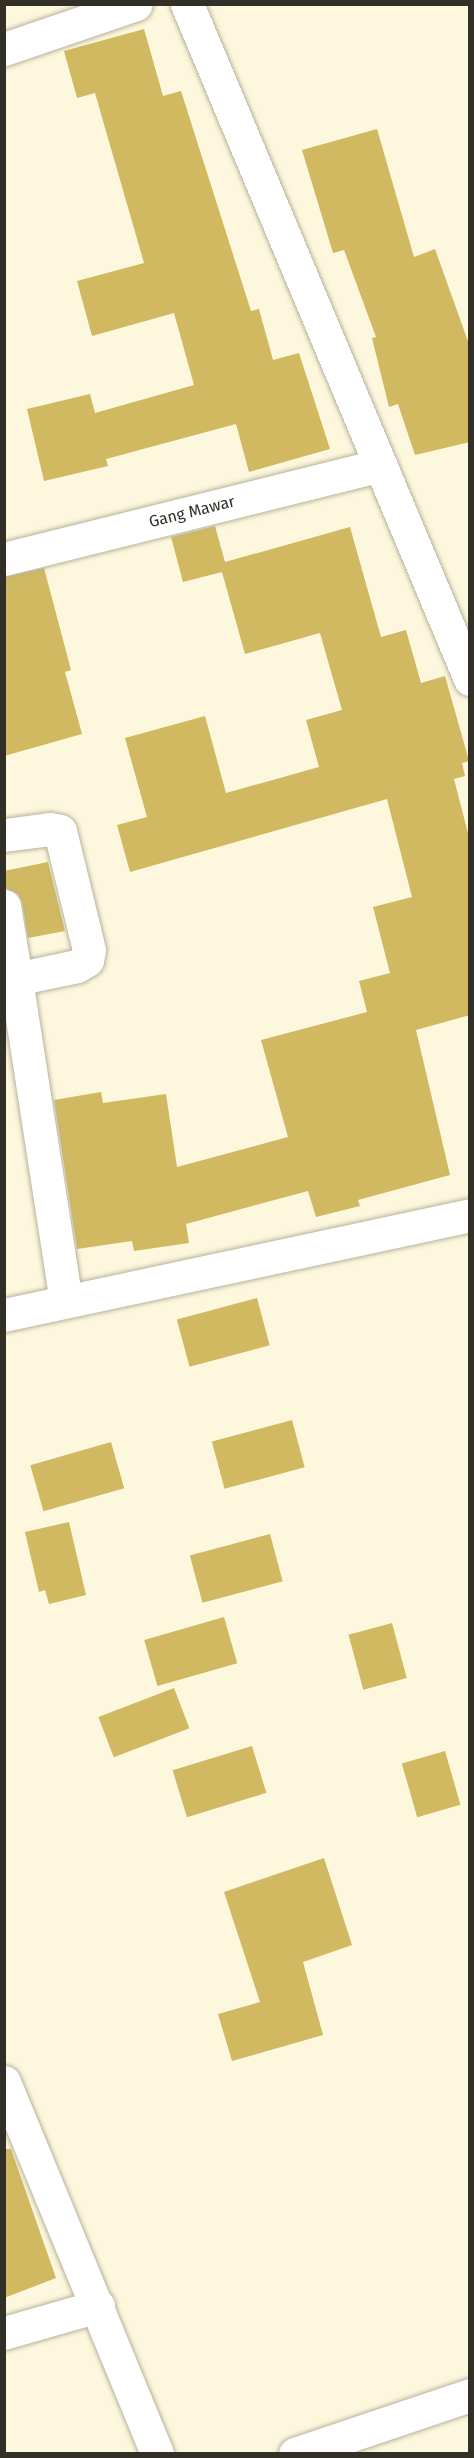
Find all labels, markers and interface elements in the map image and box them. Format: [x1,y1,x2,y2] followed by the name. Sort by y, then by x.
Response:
[147,492,237,532] street label: Gang Mawar

